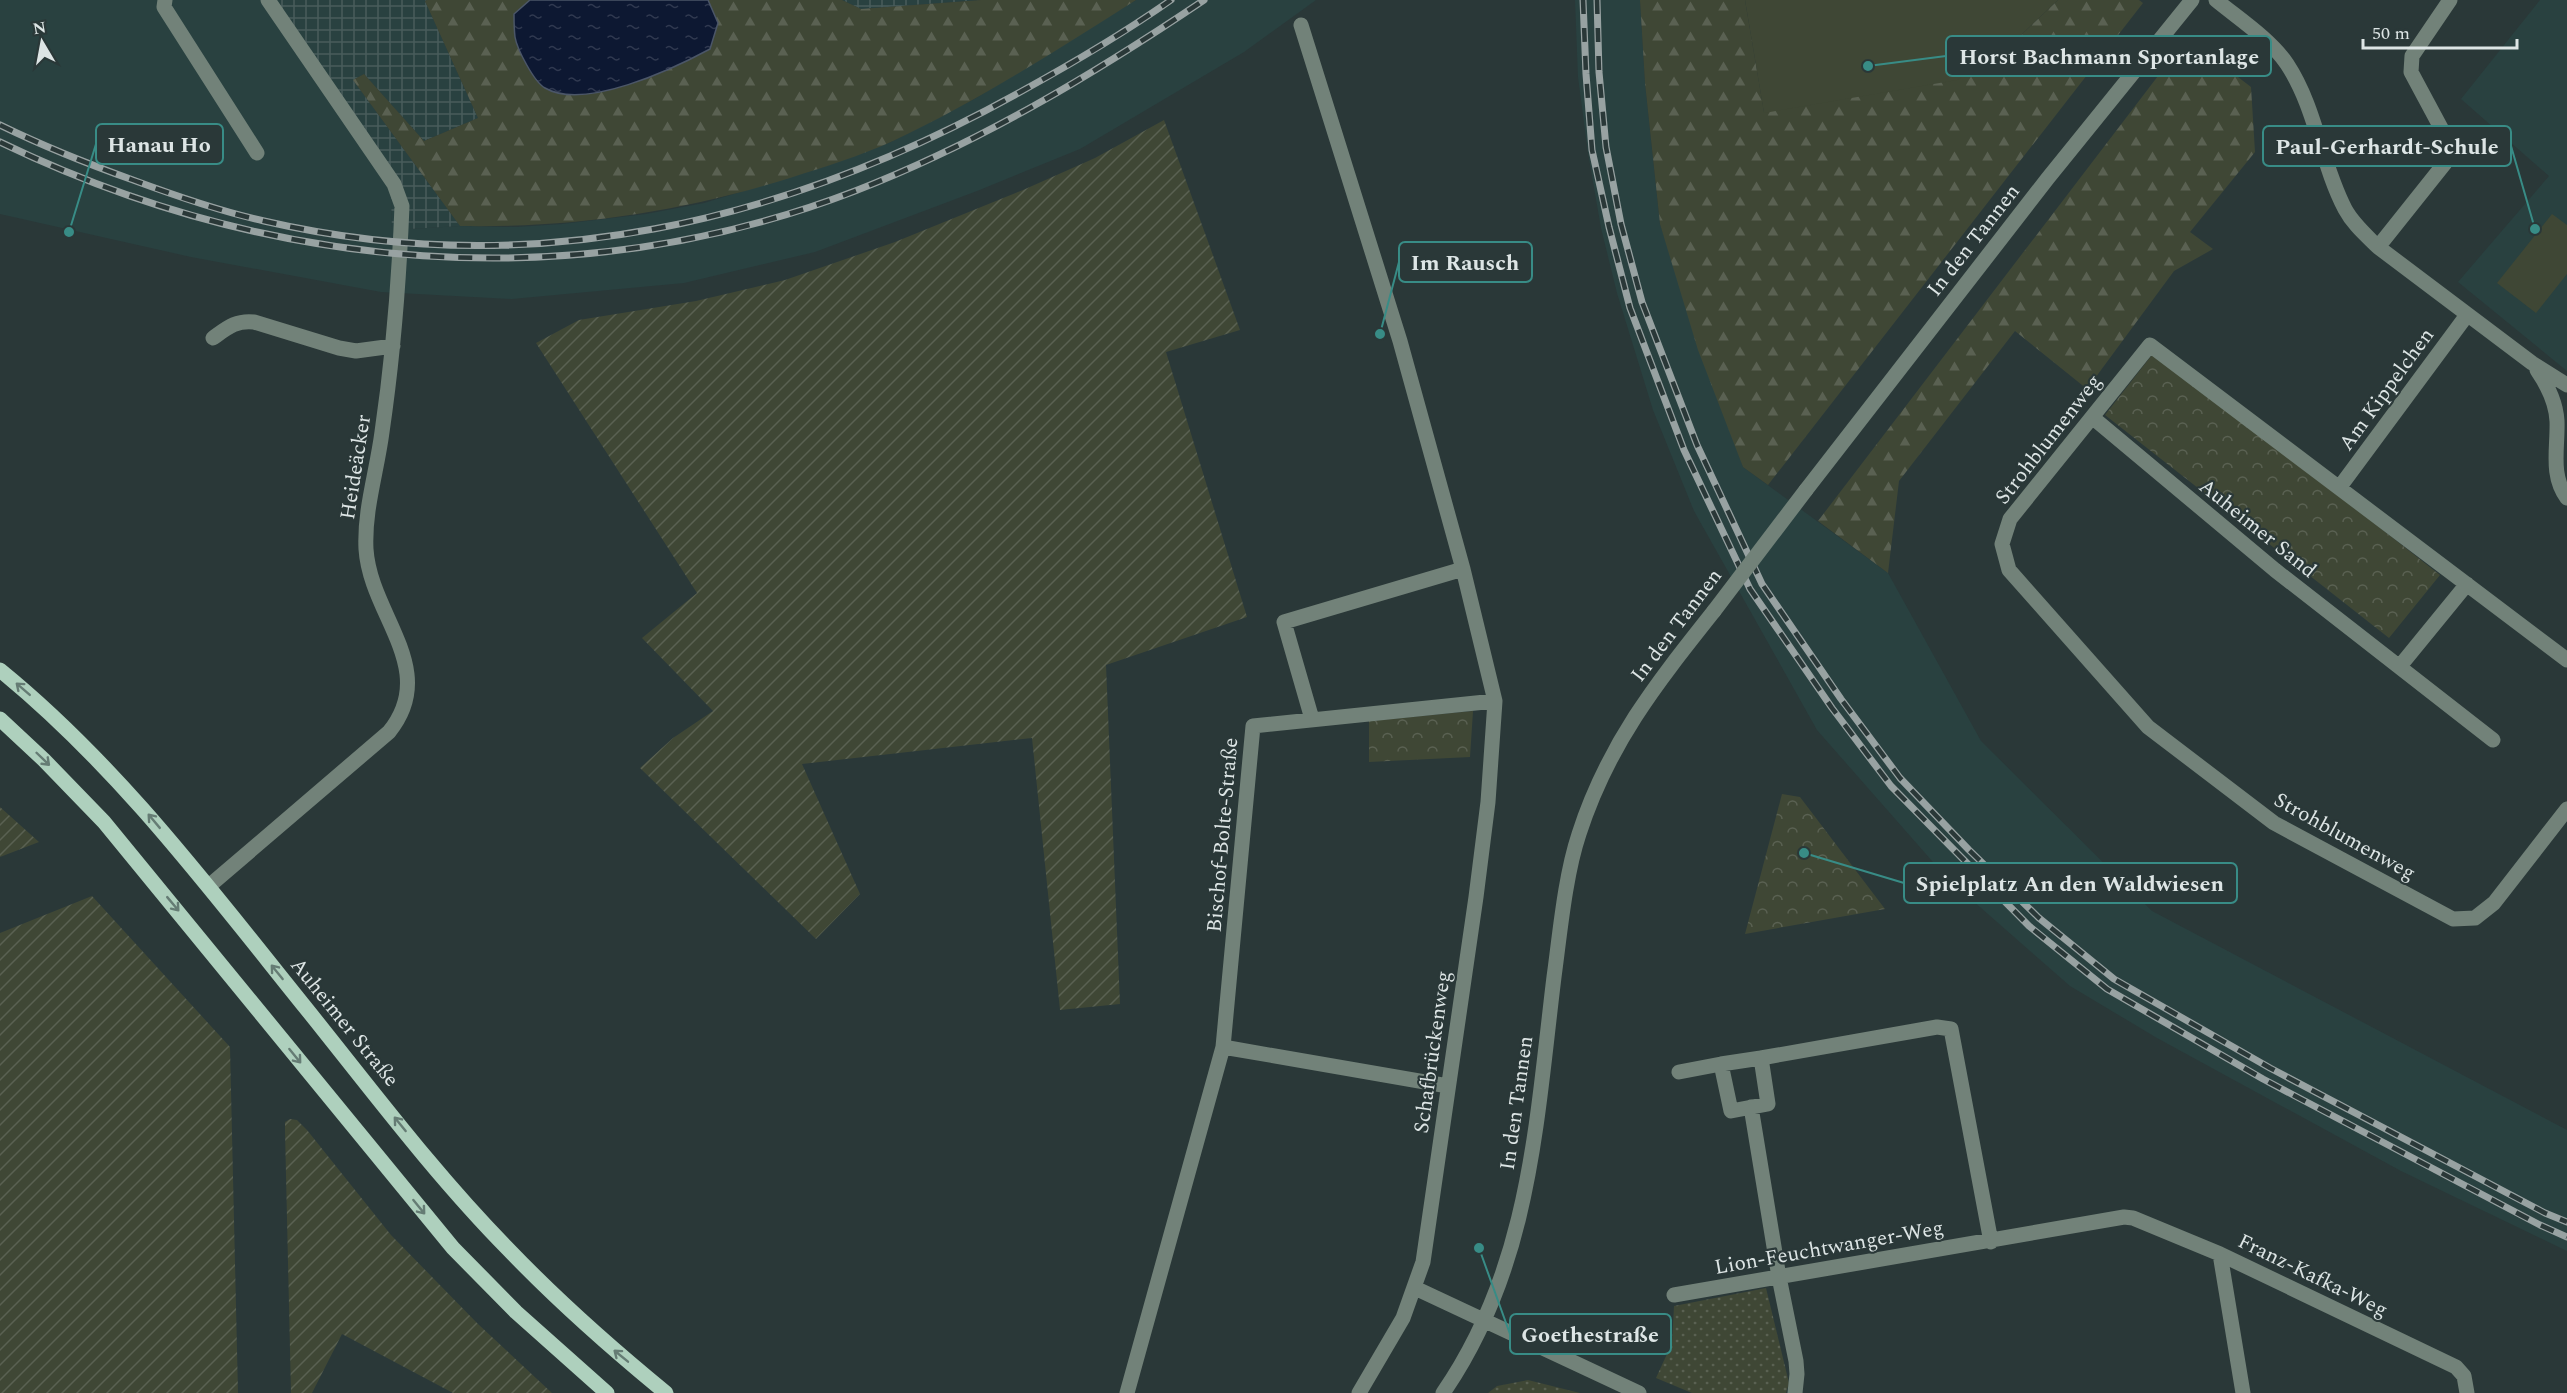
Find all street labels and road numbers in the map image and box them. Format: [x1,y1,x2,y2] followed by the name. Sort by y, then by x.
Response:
[1919,177,2028,304] street label: In den Tannen
[2331,321,2443,458] street label: Am Kippelchen
[1988,367,2110,512] street label: Strohblumenweg
[332,412,380,522] street label: Heideäcker
[2191,471,2323,586] street label: Auheimer Sand
[1623,562,1730,689] street label: In den Tannen
[1199,736,1247,934] street label: Bischof-Bolte-Straße
[2268,785,2421,889] street label: Strohblumenweg
[282,951,407,1094] street label: Auheimer Straße
[1406,969,1460,1135] street label: Schafbrückenweg
[1492,1034,1542,1172] street label: In den Tannen
[1712,1212,1946,1284] street label: Lion-Feuchtwanger-Weg
[2232,1226,2393,1326] street label: Franz-Kafka-Weg

